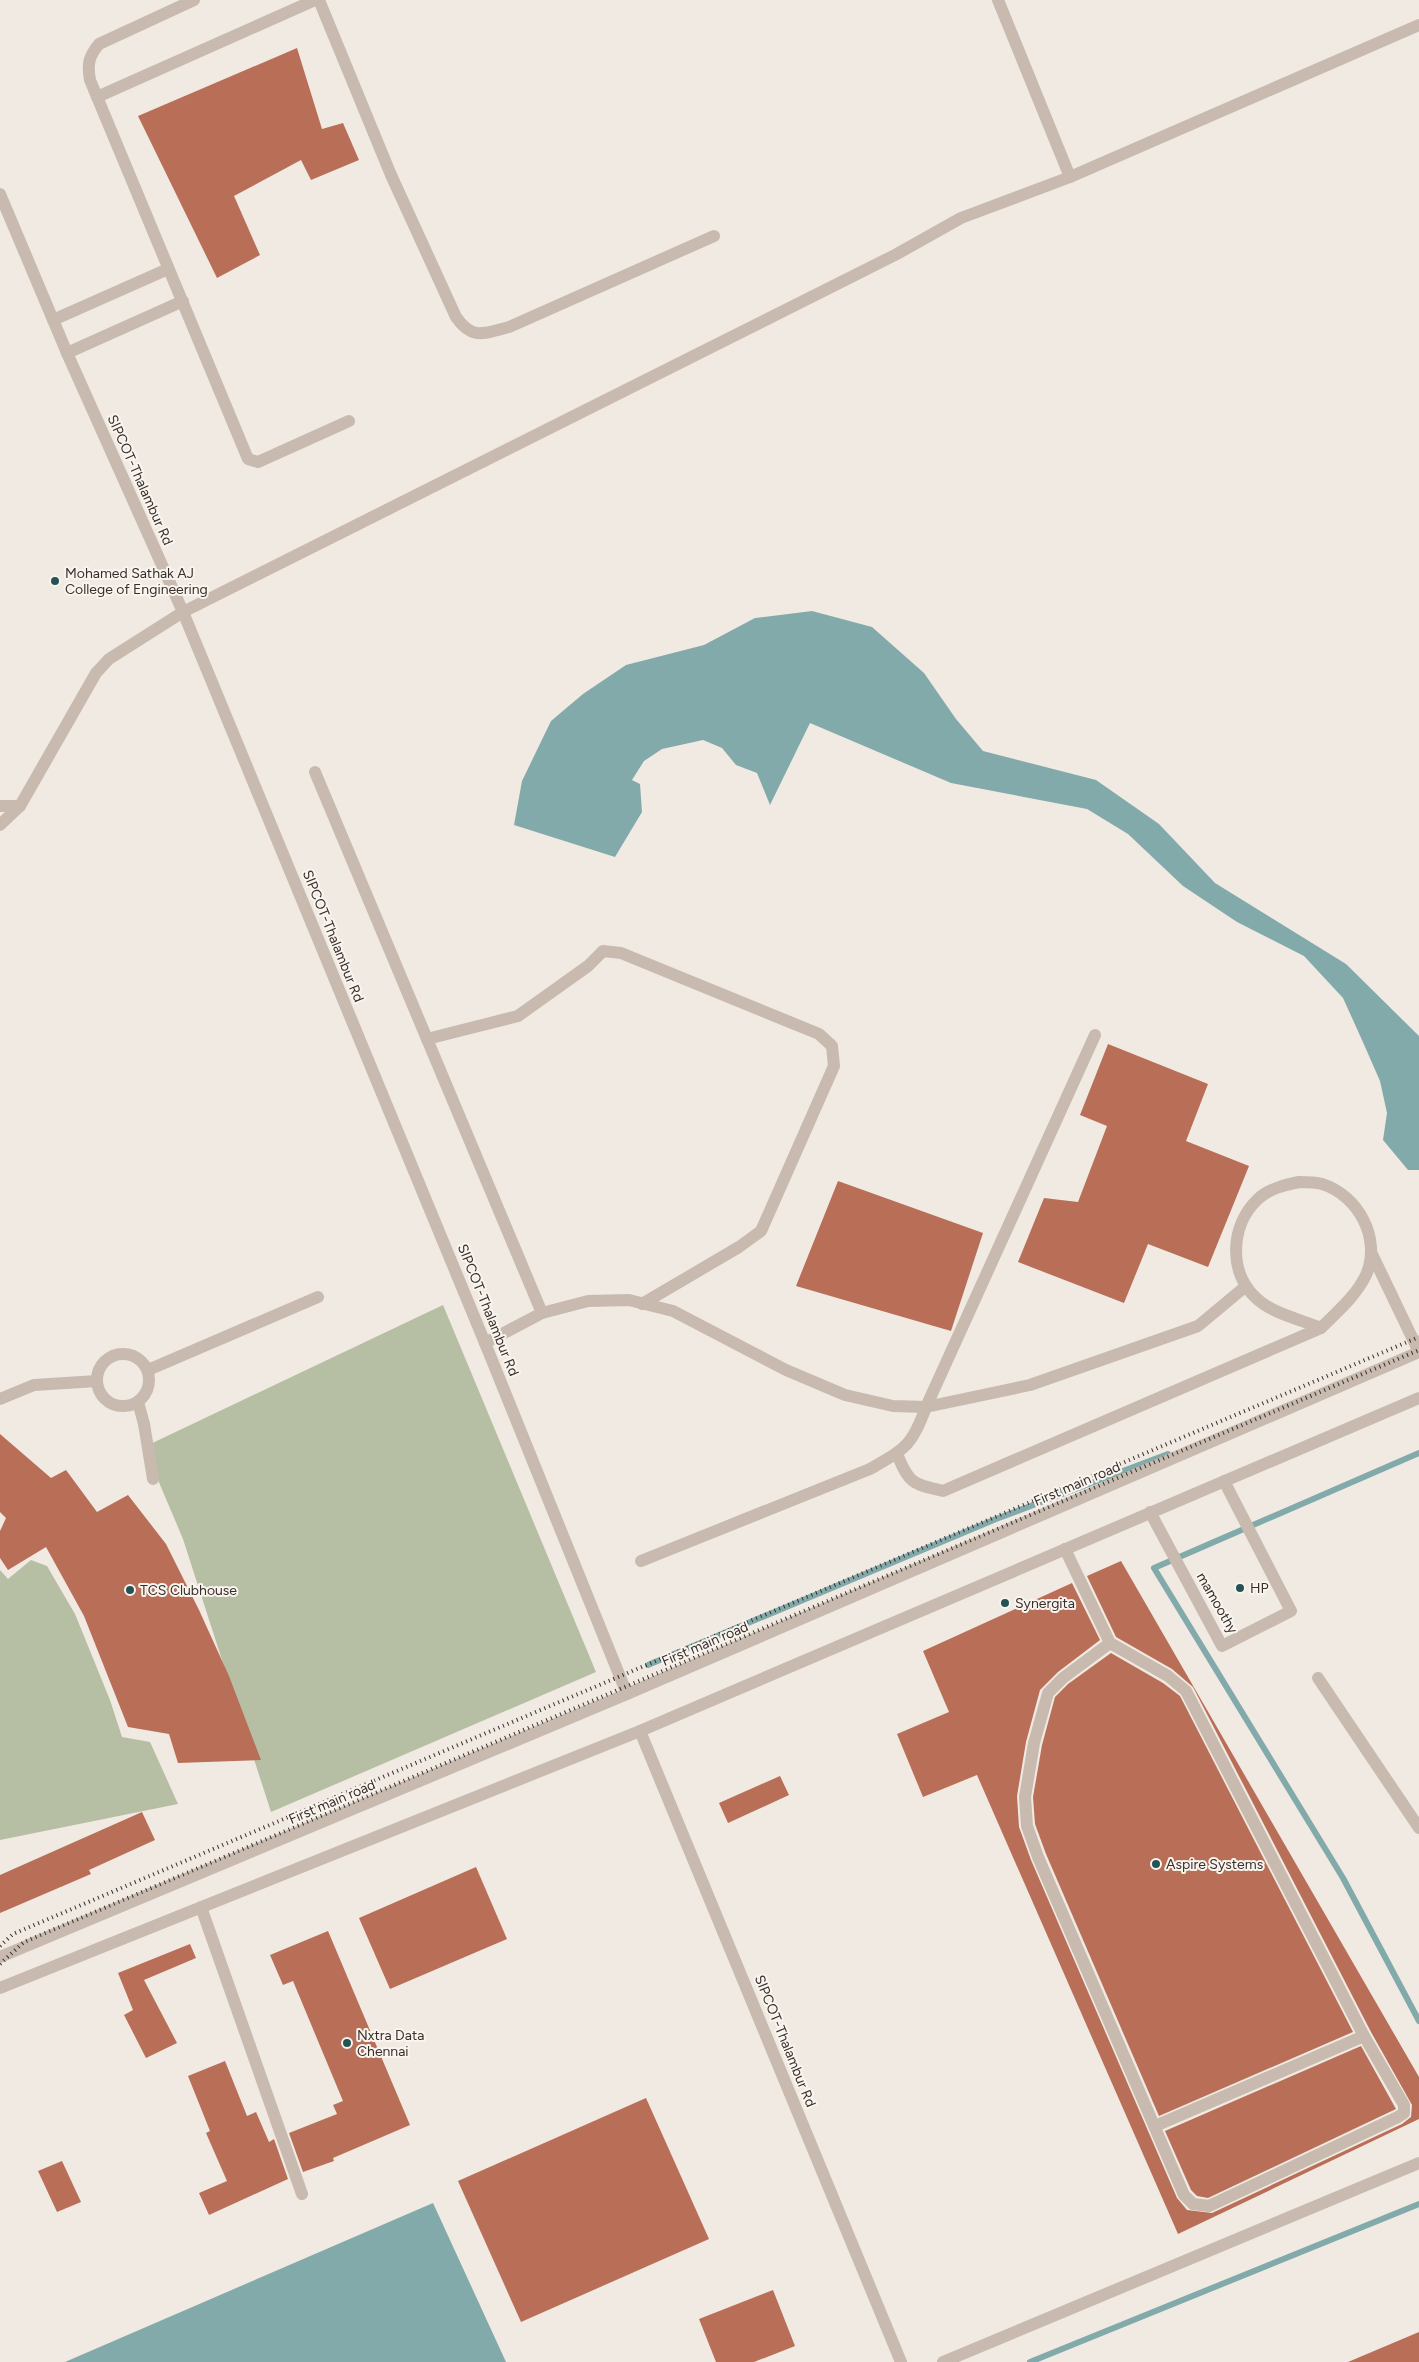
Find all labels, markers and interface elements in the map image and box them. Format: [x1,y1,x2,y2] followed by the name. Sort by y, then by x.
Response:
[104,412,176,548] street label: SIPCOT-Thalambur Rd
[65,565,208,598] place label: Mohamed Sathak AJ College of Engineering
[49,575,61,587] marker: Mohamed Sathak AJ College of Engineering
[299,868,367,1004] street label: SIPCOT-Thalambur Rd
[454,1242,522,1378] street label: SIPCOT-Thalambur Rd
[1031,1458,1123,1510] street label: First main road
[1193,1569,1242,1637] street label: mamoothy
[1250,1580,1269,1597] place label: HP
[140,1582,237,1599] place label: TCS Clubhouse
[1234,1582,1246,1594] marker: HP
[124,1584,136,1596] marker: TCS Clubhouse
[1015,1595,1075,1612] place label: Synergita
[999,1597,1011,1609] marker: Synergita
[659,1618,751,1670] street label: First main road
[286,1776,378,1828] street label: First main road
[1166,1856,1263,1873] place label: Aspire Systems
[1150,1858,1162,1870] marker: Aspire Systems
[751,1973,819,2109] street label: SIPCOT-Thalambur Rd
[357,2027,424,2060] place label: Nxtra Data Chennai
[341,2037,353,2049] marker: Nxtra Data Chennai

